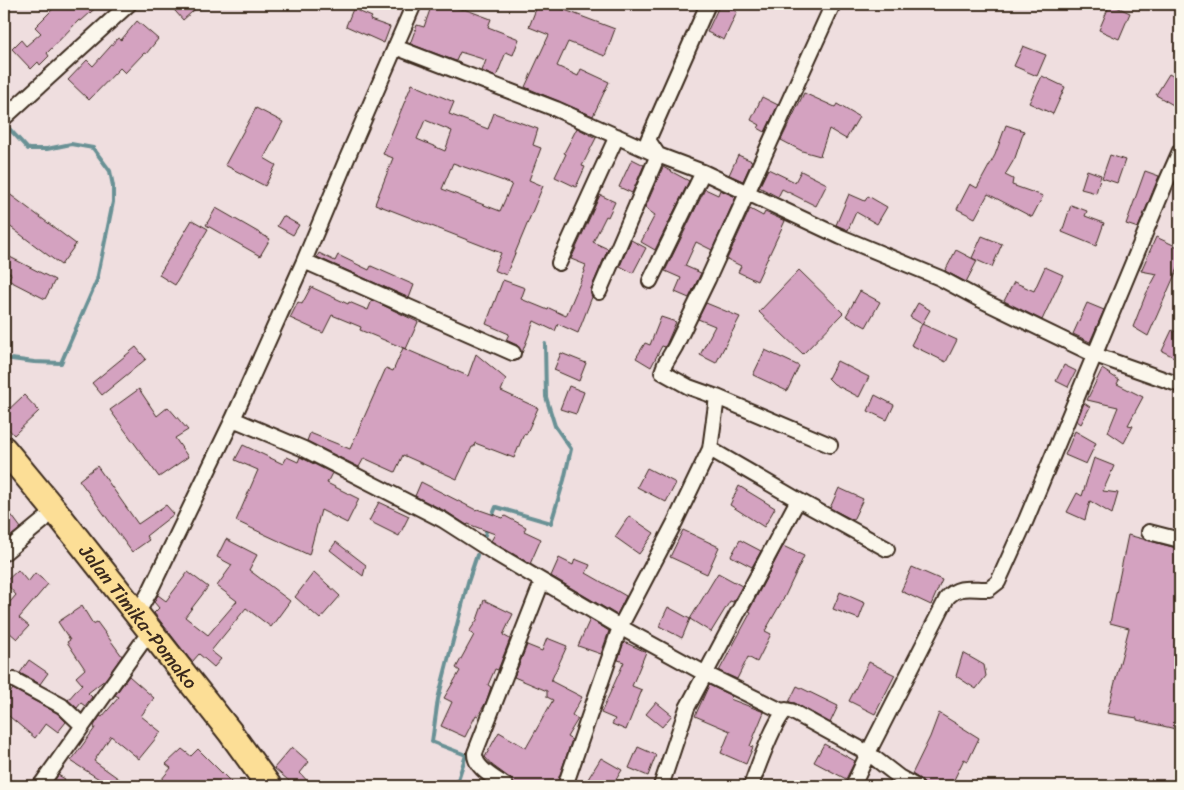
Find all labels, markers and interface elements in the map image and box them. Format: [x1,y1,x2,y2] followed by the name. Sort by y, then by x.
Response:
[70,536,207,697] street label: Jalan Timika-Pomako

